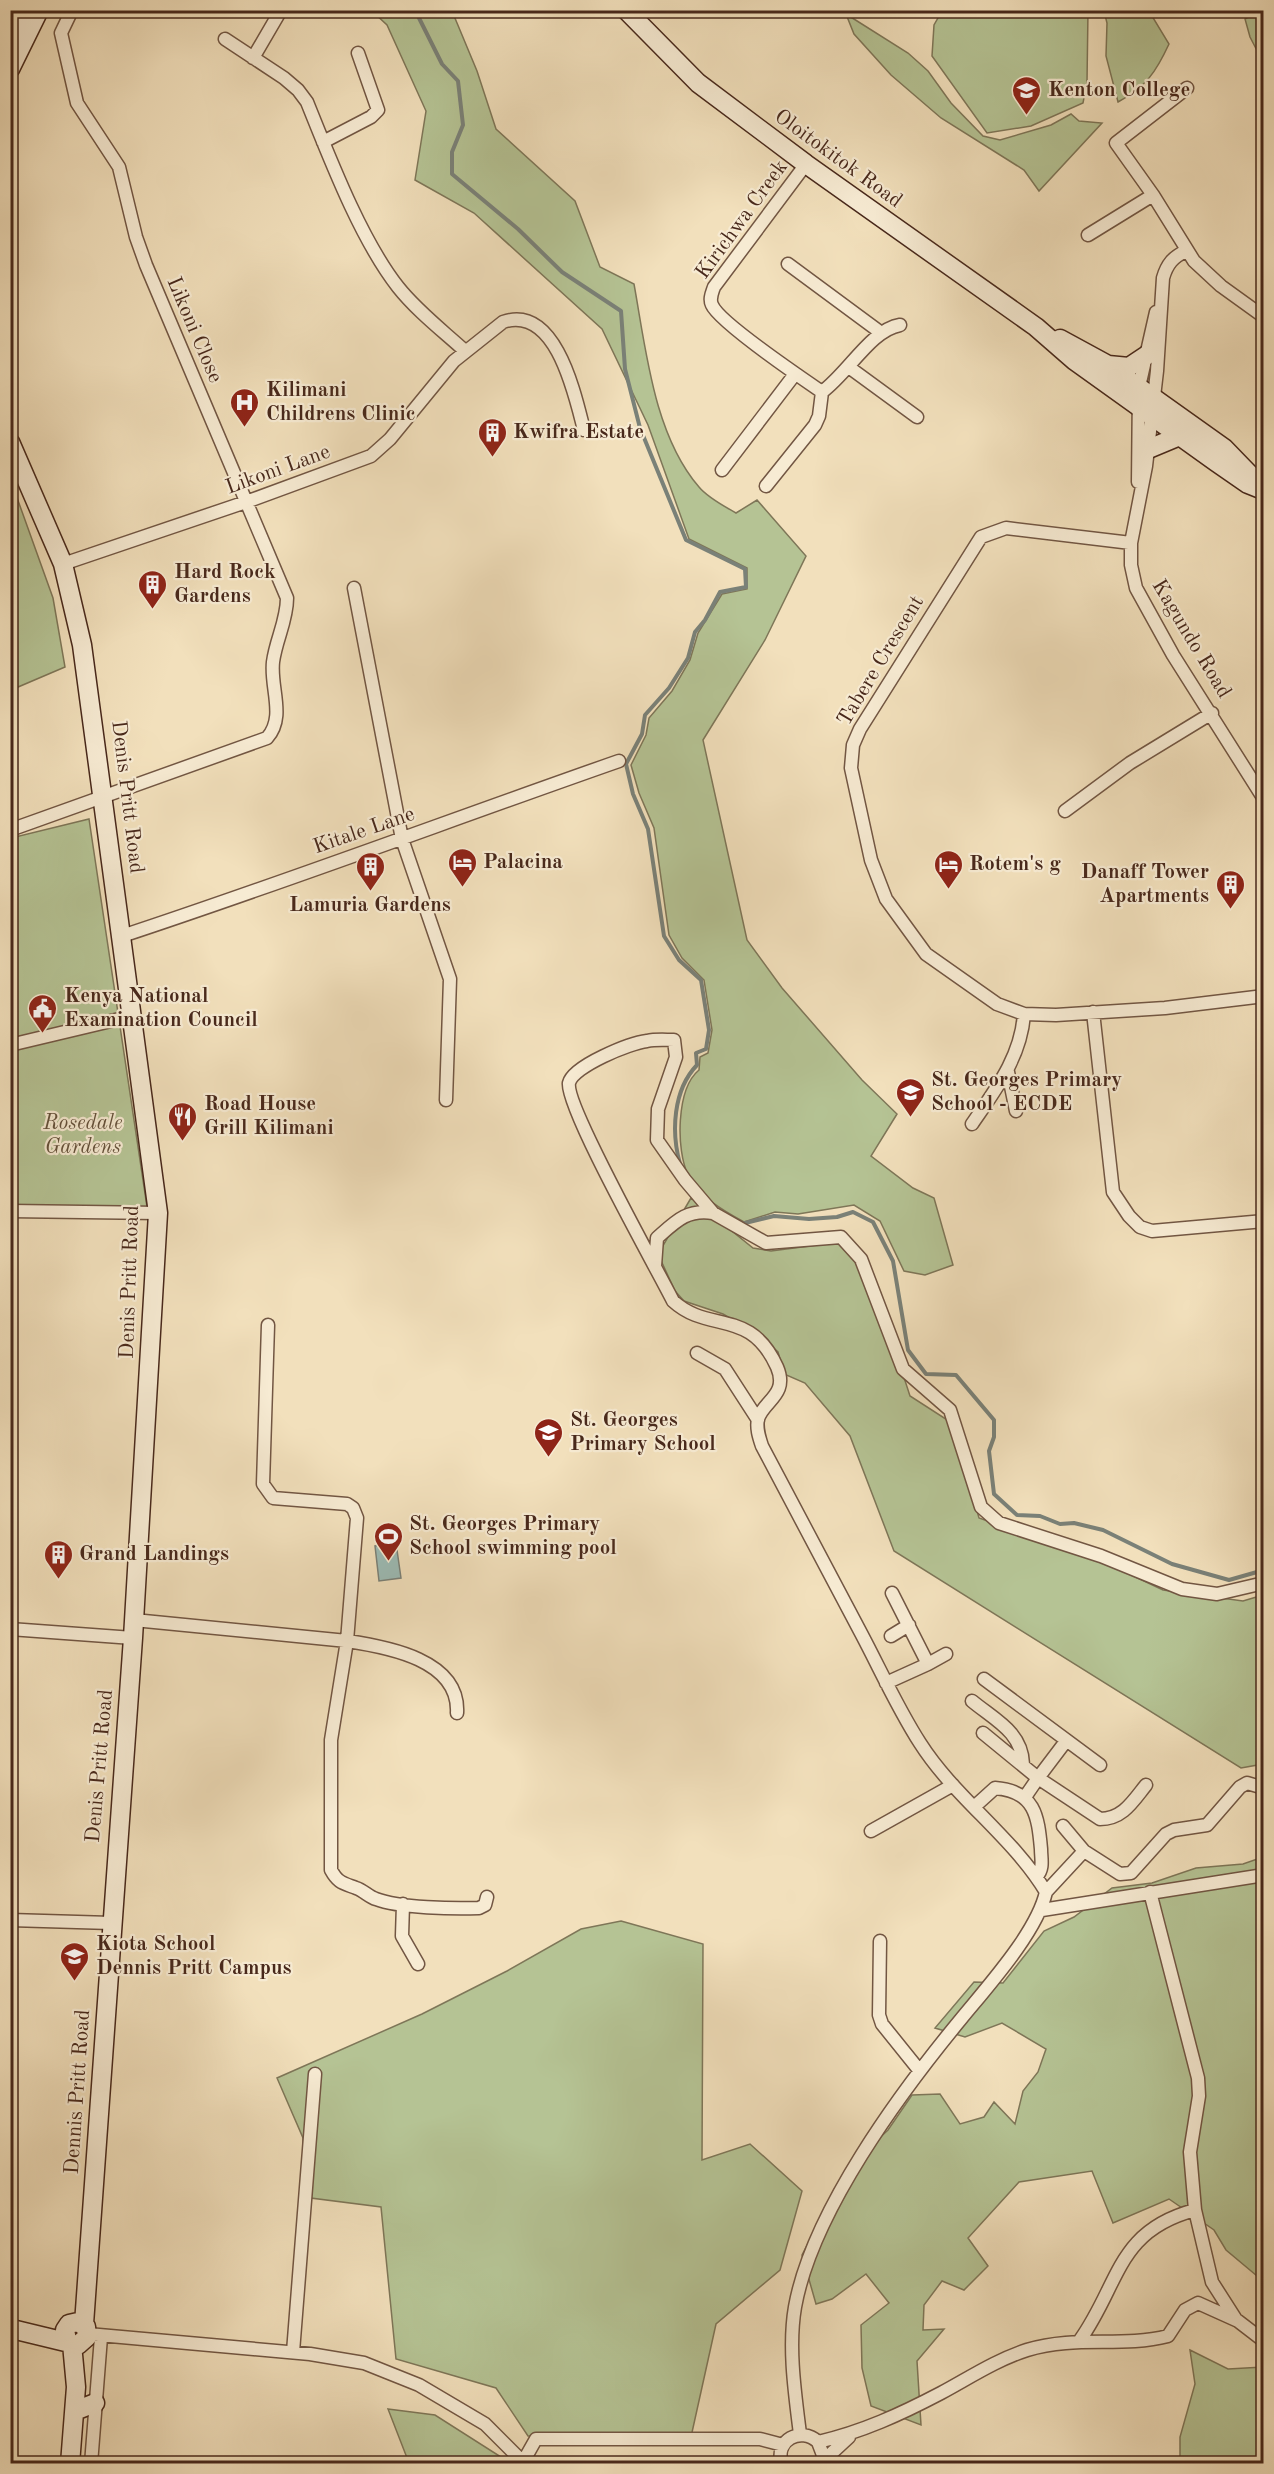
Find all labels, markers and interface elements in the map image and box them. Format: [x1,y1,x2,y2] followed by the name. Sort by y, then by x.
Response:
[1011,74,1043,116] school or university icon: Kenton College
[1048,80,1190,101] place label: Kenton College
[770,106,906,212] street label: Oloitokitok Road
[692,157,792,283] street label: Kirichwa Creek
[162,274,226,386] street label: Likoni Close
[266,380,415,425] place label: Kilimani Childrens Clinic
[229,386,261,428] hospital icon: Kilimani Childrens Clinic
[476,416,508,458] building icon: Kwifra Estate
[513,422,644,443] place label: Kwifra Estate
[223,441,333,499] street label: Likoni Lane
[174,562,276,607] place label: Hard Rock Gardens
[137,568,169,610] building icon: Hard Rock Gardens
[1147,576,1235,702] street label: Kagundo Road
[834,592,928,730] street label: Tabere Crescent
[107,719,147,875] street label: Denis Pritt Road
[310,804,418,858] street label: Kitale Lane
[446,846,478,888] hotel icon: Palacina
[932,848,964,890] hotel icon: Rotem's g
[354,850,386,892] building icon: Lamuria Gardens
[483,852,563,873] place label: Palacina
[969,854,1061,875] place label: Rotem's g
[1081,862,1209,907] place label: Danaff Tower Apartments
[1214,868,1246,910] building icon: Danaff Tower Apartments
[289,895,451,916] place label: Lamuria Gardens
[64,986,258,1031] place label: Kenya National Examination Council
[27,992,59,1034] public building icon: Kenya National Examination Council
[931,1070,1122,1115] place label: St. Georges Primary School - ECDE
[894,1076,926,1118] school or university icon: St. Georges Primary School - ECDE
[204,1094,334,1139] place label: Road House Grill Kilimani
[167,1100,199,1142] restaurant icon: Road House Grill Kilimani
[42,1113,123,1158] park label: Rosedale Gardens
[117,1205,143,1359] street label: Denis Pritt Road
[570,1410,716,1455] place label: St. Georges Primary School
[533,1416,565,1458] school or university icon: St. Georges Primary School
[409,1514,617,1559] place label: St. Georges Primary School swimming pool
[372,1520,404,1562] sports icon: St. Georges Primary School swimming pool
[42,1538,74,1580] building icon: Grand Landings
[79,1544,229,1565] place label: Grand Landings
[83,1688,117,1844] street label: Denis Pritt Road
[96,1934,291,1979] place label: Kiota School Dennis Pritt Campus
[59,1940,91,1982] school or university icon: Kiota School Dennis Pritt Campus
[62,2009,94,2175] street label: Dennis Pritt Road

